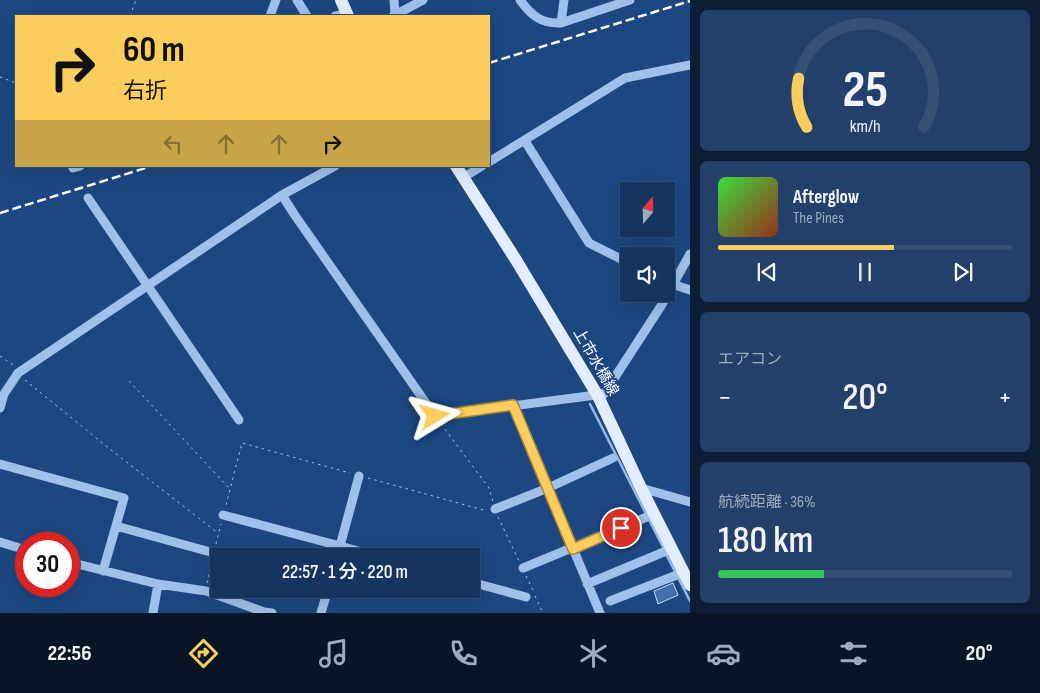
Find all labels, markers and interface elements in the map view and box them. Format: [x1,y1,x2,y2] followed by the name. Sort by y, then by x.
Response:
[123,29,185,72] text: 60 m
[40,35,105,100] icon: right
[842,59,888,122] text: 25
[123,78,167,105] text: 右折
[850,116,880,137] text: km/h
[159,130,187,158] icon: left
[212,130,240,158] icon: ahead
[265,130,293,158] icon: ahead
[318,130,346,158] icon: right
[620,182,675,238] north arrow
[620,182,675,302] map controls
[793,186,859,209] text: Afterglow
[793,209,844,228] text: The Pines
[620,247,675,302] button: sound
[753,258,781,286] icon: previous
[851,258,879,286] icon: pause
[949,258,977,286] icon: next
[569,325,623,399] street label: 上市水橋線
[718,350,782,369] text: エアコン
[842,375,888,420] text: 20°
[718,381,732,414] text: −
[998,381,1012,414] text: +
[408,389,460,441] position arrow
[718,493,816,512] text: 航続距離 · 36%
[600,507,642,549] pin
[607,514,635,542] icon: arrive
[718,518,813,563] text: 180 km
[15,532,80,597] speed limit sign: 30
[282,561,408,584] text: 22:57 · 1 分 · 220 m
[186,636,221,671] icon: directions
[316,636,351,671] icon: music
[446,636,481,671] icon: phone
[576,636,611,671] icon: climate
[706,636,741,671] icon: car
[836,636,871,671] icon: filters
[47,640,92,667] text: 22:56
[966,640,993,667] text: 20°

